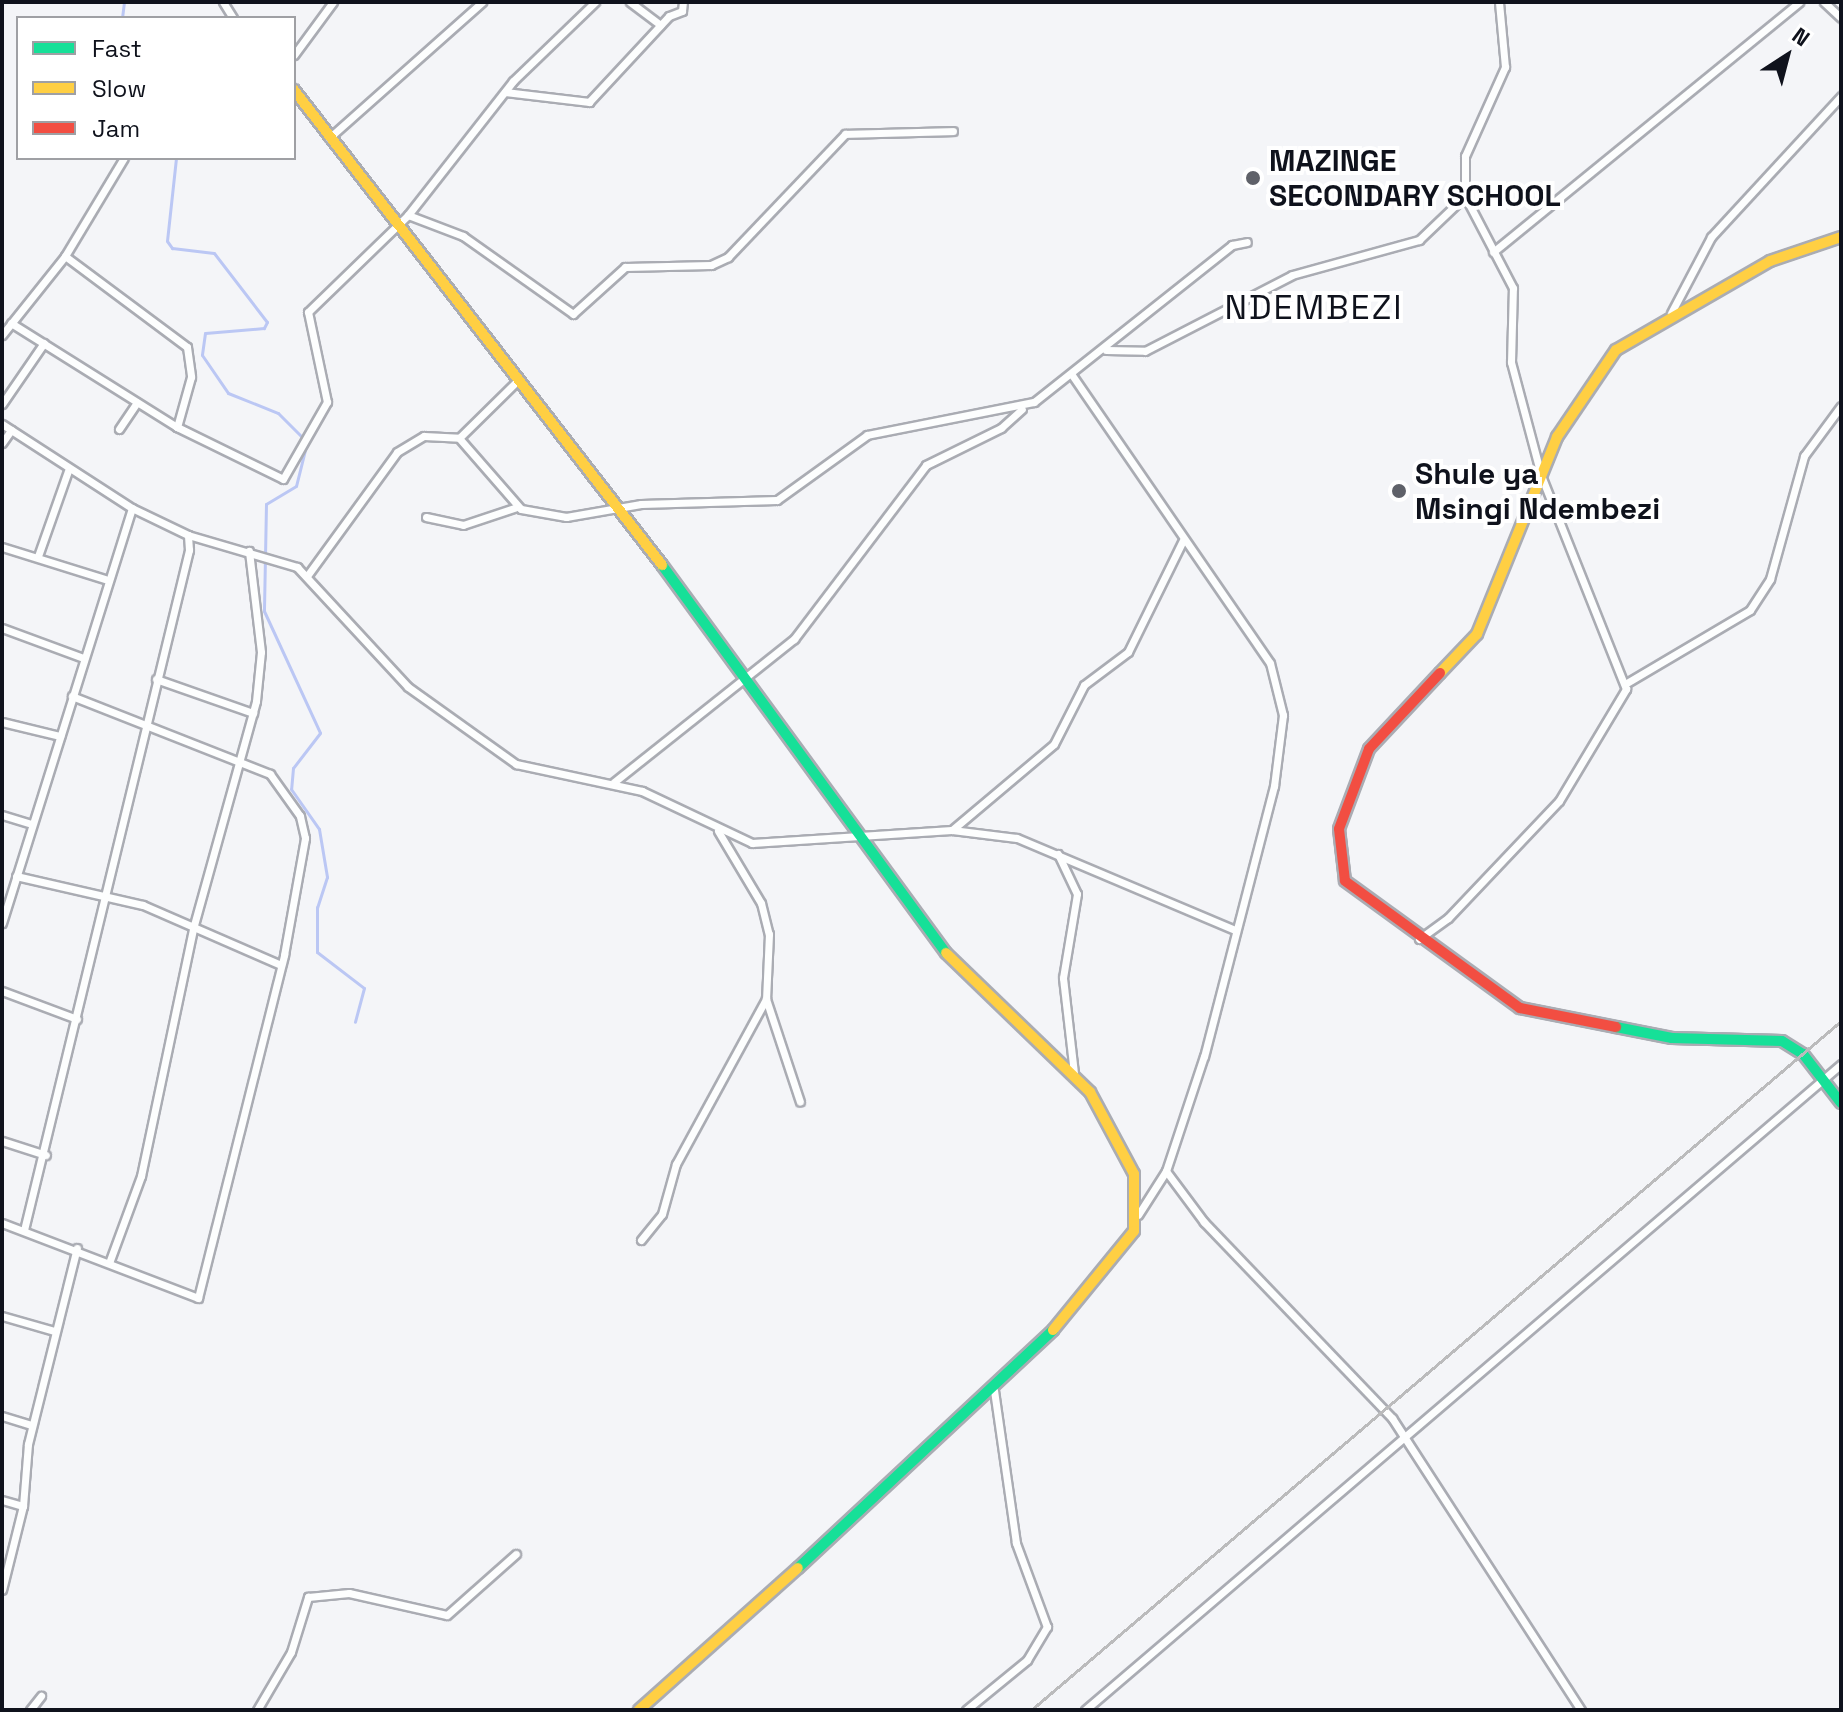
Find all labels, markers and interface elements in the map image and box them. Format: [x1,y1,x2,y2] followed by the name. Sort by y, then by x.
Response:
[16,16,296,160] legend
[1747,16,1827,96] north arrow
[1787,21,1815,52] text: N
[92,33,142,64] text: Fast
[92,73,146,104] text: Slow
[92,113,140,144] text: Jam
[1269,143,1561,214] place label: MAZINGE SECONDARY SCHOOL
[1244,169,1262,187] marker: MAZINGE SECONDARY SCHOOL
[1224,288,1404,328] district label: NDEMBEZI
[1415,456,1660,526] place label: Shule ya Msingi Ndembezi
[1390,482,1408,500] marker: Shule ya Msingi Ndembezi

